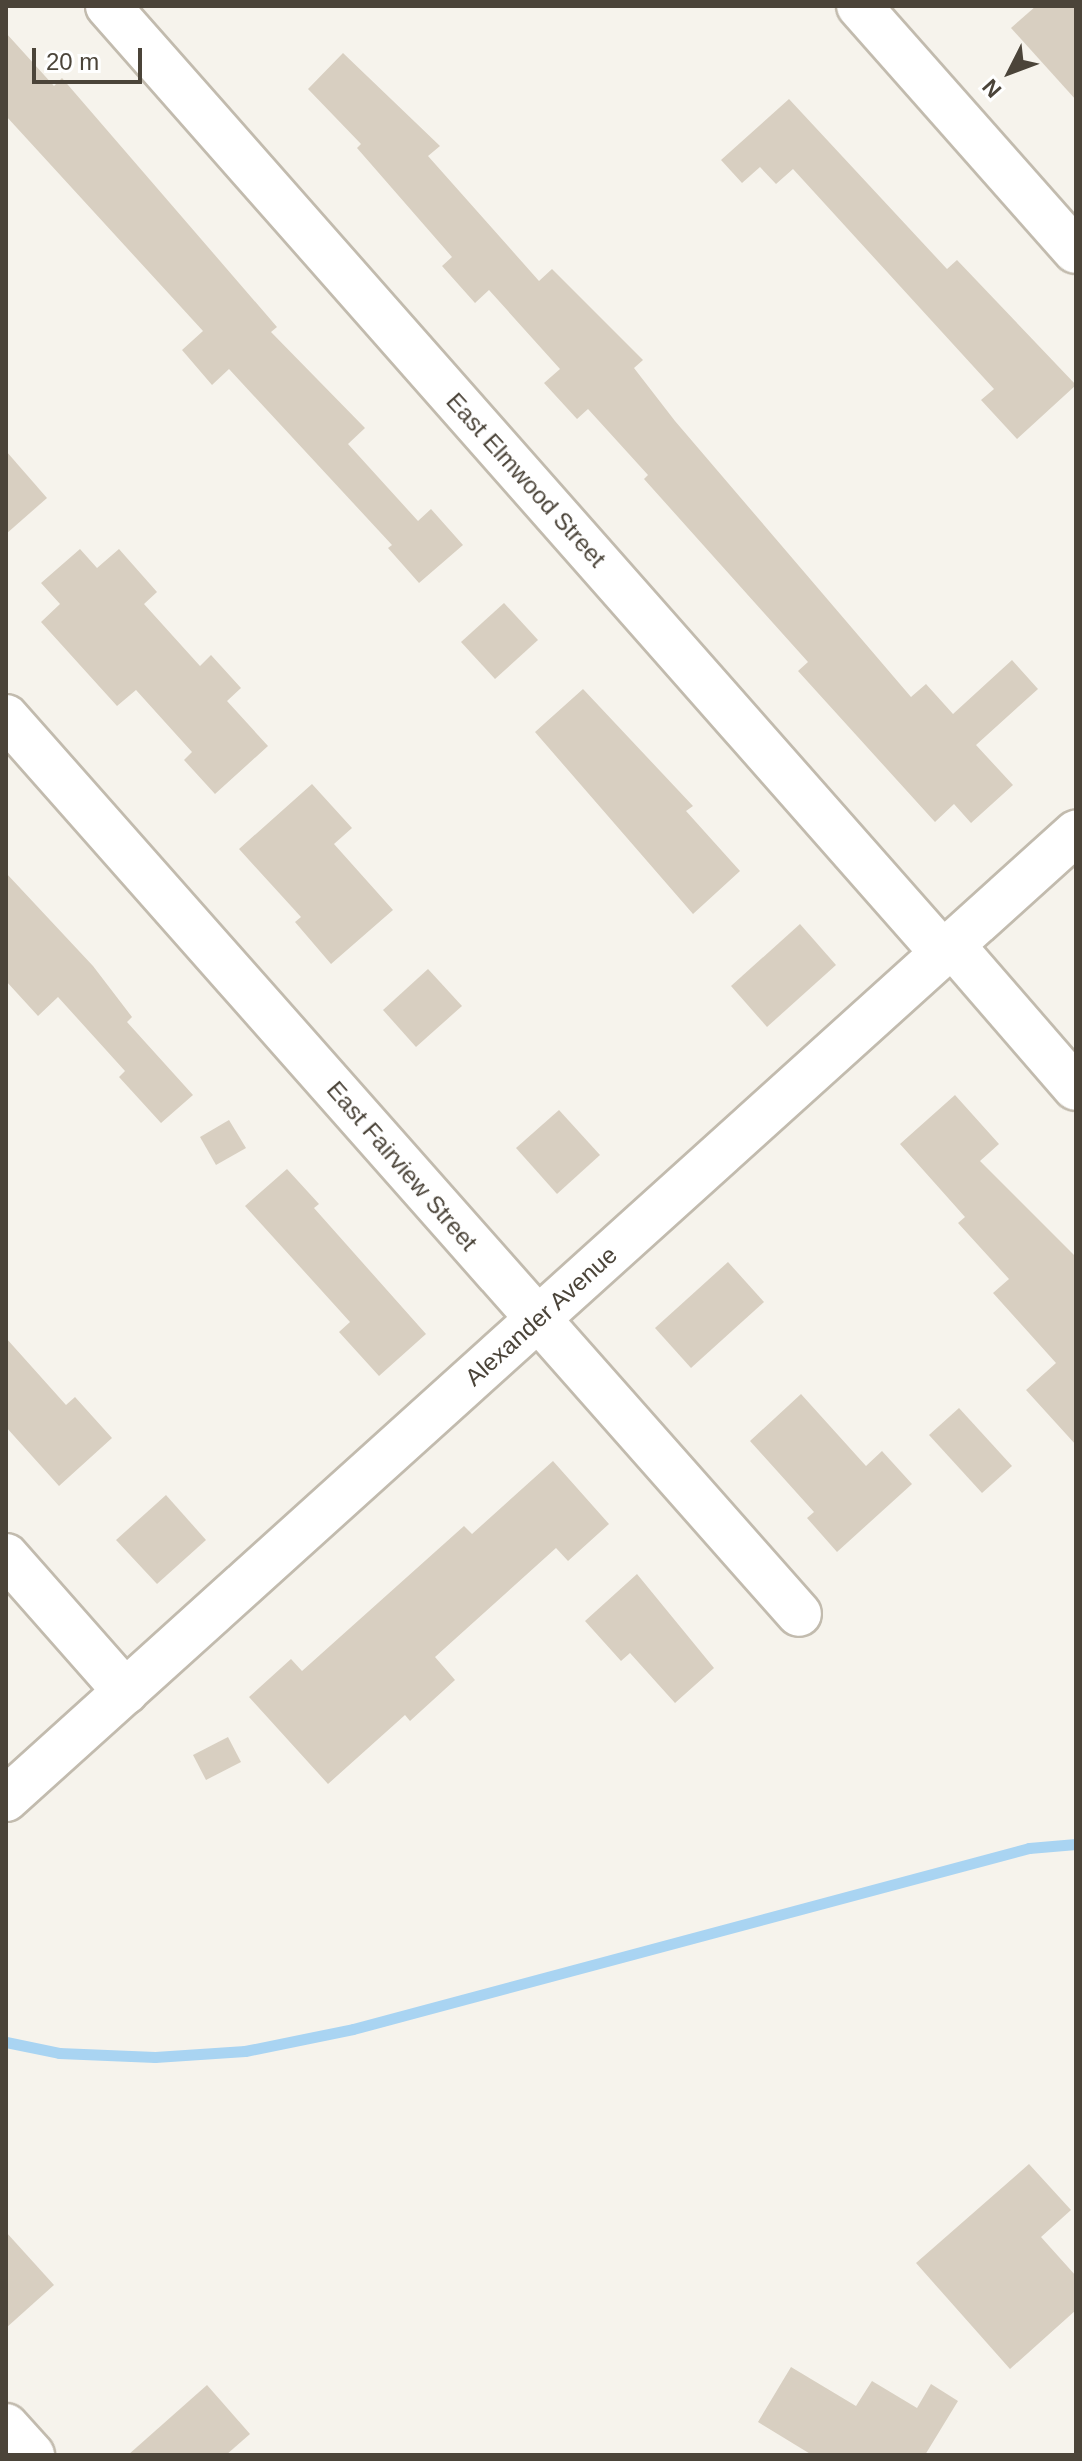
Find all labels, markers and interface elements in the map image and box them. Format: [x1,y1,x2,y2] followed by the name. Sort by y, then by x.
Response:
[36,32,146,82] scale bar
[970,32,1050,112] north arrow
[46,48,99,75] text: 20 m
[977,74,1006,103] text: N
[440,387,612,573] street label: East Elmwood Street
[321,1076,483,1256] street label: East Fairview Street
[459,1240,623,1392] street label: Alexander Avenue

